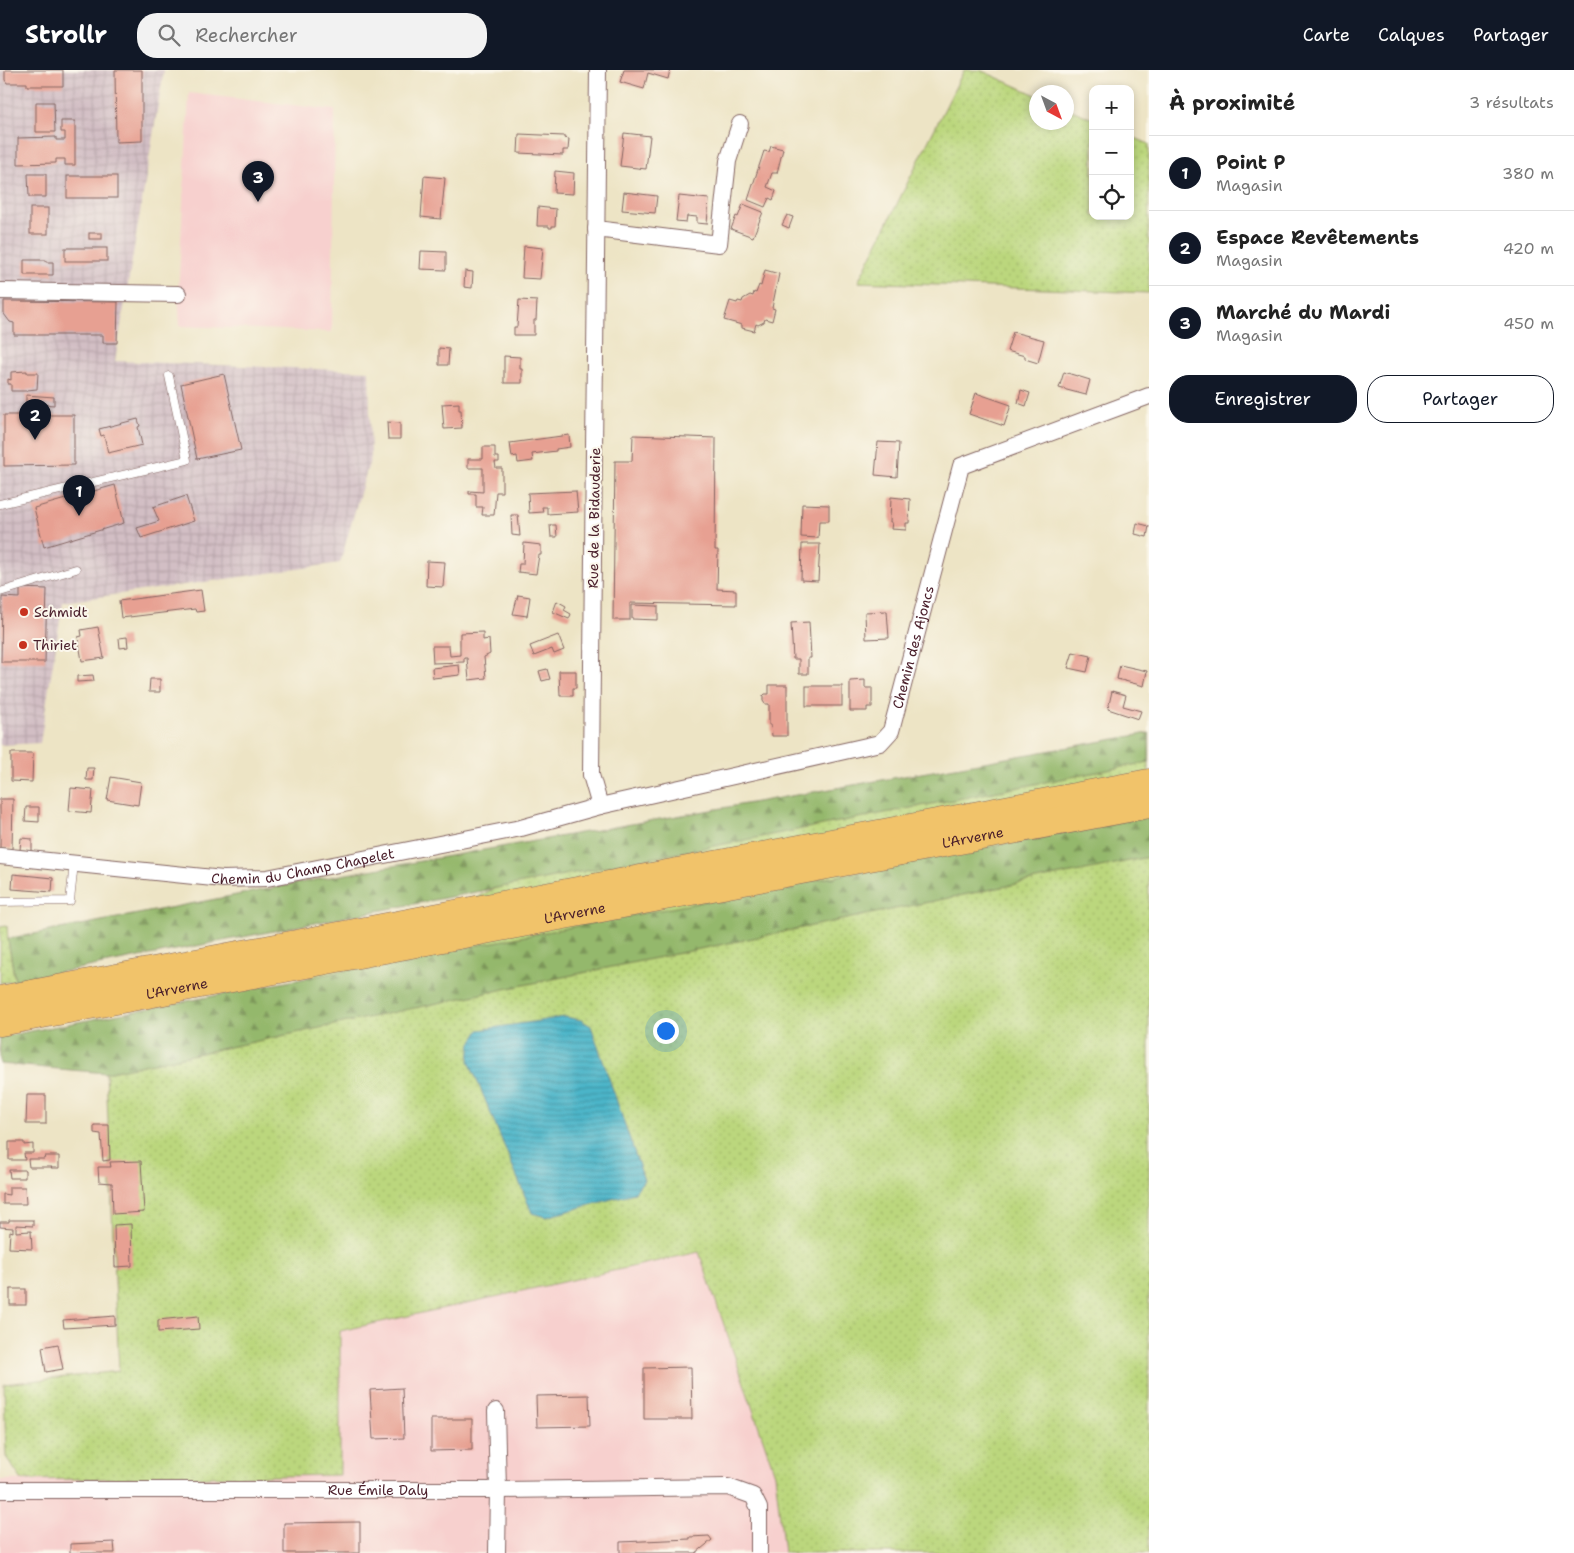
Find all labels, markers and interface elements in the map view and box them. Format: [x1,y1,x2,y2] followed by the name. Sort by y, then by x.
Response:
[137,13,487,58] search box
[25,19,107,51] text: Strollr
[155,21,183,49] icon: search
[195,23,298,48] text: Rechercher
[1303,23,1350,47] text: Carte
[1378,23,1445,47] text: Calques
[1473,23,1549,47] text: Partager
[1029,85,1074,130] north arrow
[1089,85,1134,220] map controls
[1089,85,1134,130] button: +
[1169,89,1295,117] text: À proximité
[1469,92,1554,113] text: 3 résultats
[1089,130,1134,175] button: −
[1216,150,1285,175] text: Point P
[242,161,274,202] pin: 3
[1181,163,1189,184] text: 1
[1502,163,1554,184] text: 380 m
[1089,175,1134,220] button: locate
[1216,175,1282,196] text: Magasin
[1216,225,1419,250] text: Espace Revêtements
[1179,238,1191,259] text: 2
[1503,238,1554,259] text: 420 m
[1216,250,1282,271] text: Magasin
[1216,300,1390,325] text: Marché du Mardi
[1179,313,1191,334] text: 3
[1503,313,1554,334] text: 450 m
[1216,325,1282,346] text: Magasin
[1169,375,1357,423] button: Enregistrer
[1367,375,1554,423] button: Partager
[19,399,51,440] pin: 2
[584,447,604,589] street label: Rue de la Bidauderie
[63,475,95,516] pin: 1
[888,584,938,711] street label: Chemin des Ajoncs
[34,603,88,621] place label: Schmidt
[18,606,30,618] marker: Schmidt
[33,636,77,654] place label: Thiriet
[17,639,29,651] marker: Thiriet
[940,823,1005,852] street label: L'Arverne
[210,844,396,888] street label: Chemin du Champ Chapelet
[542,898,607,928] street label: L'Arverne
[144,974,209,1003] street label: L'Arverne
[653,1018,679,1044] your location
[328,1481,428,1499] street label: Rue Émile Daly

